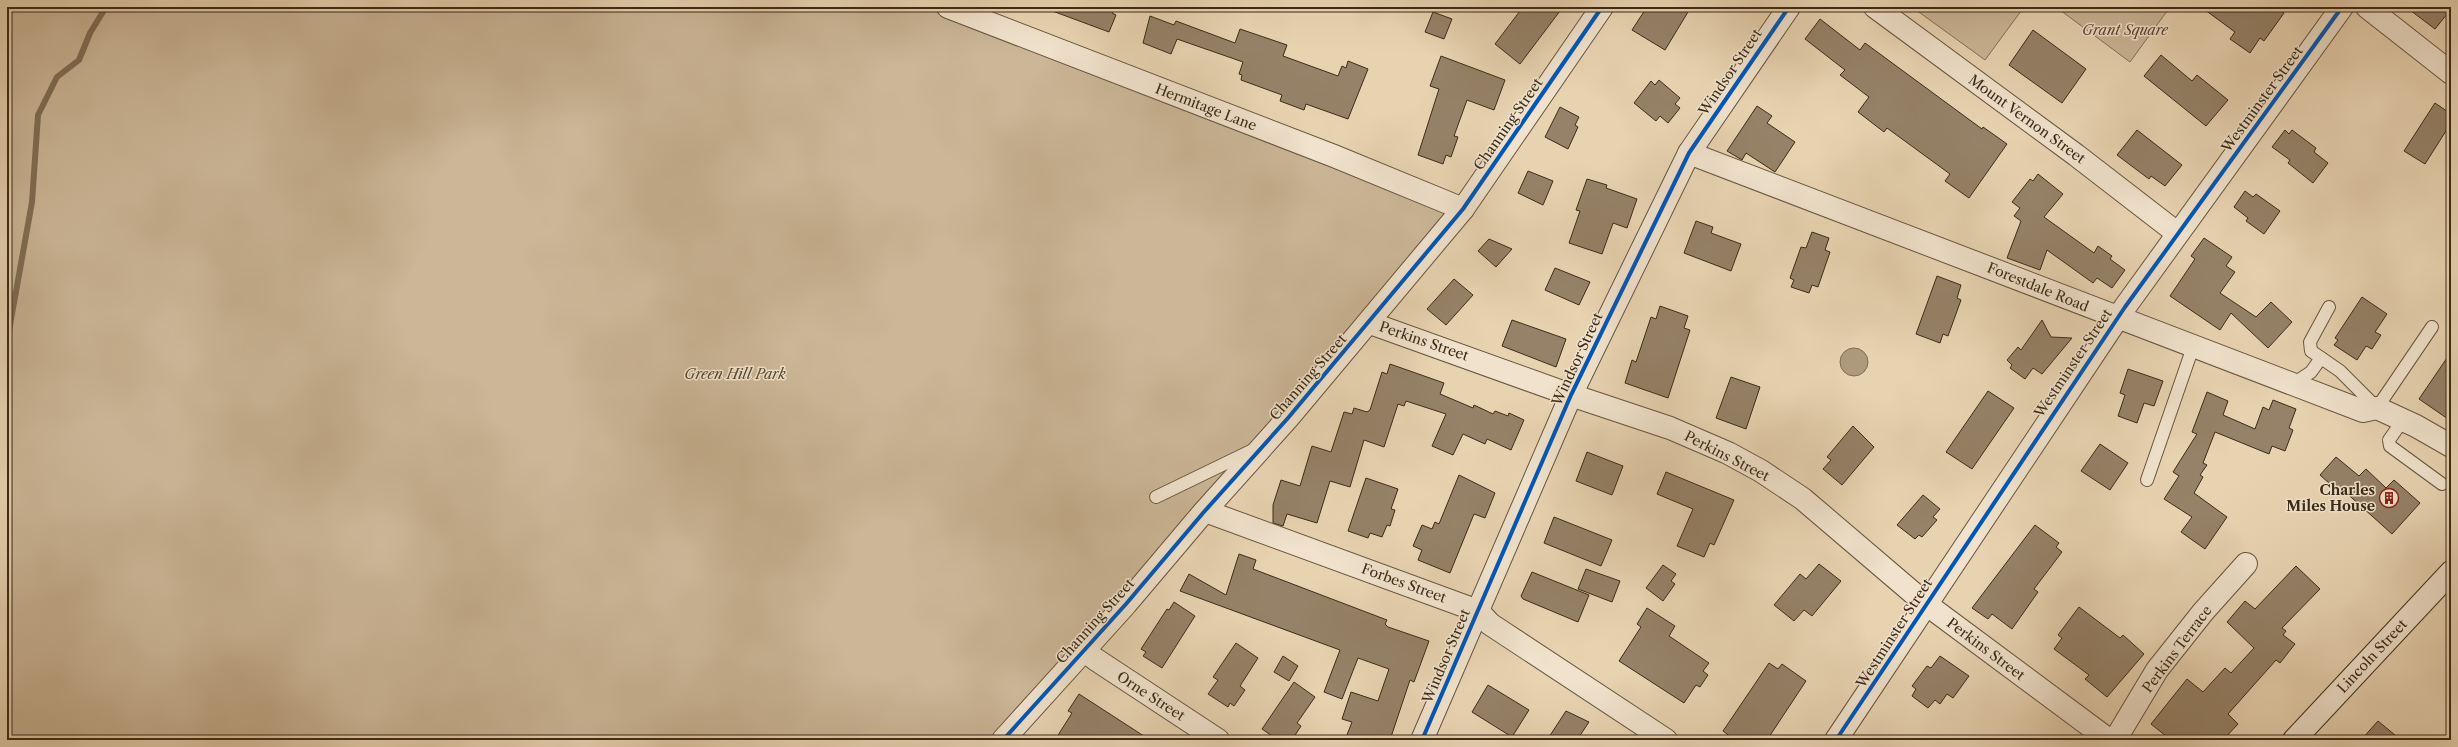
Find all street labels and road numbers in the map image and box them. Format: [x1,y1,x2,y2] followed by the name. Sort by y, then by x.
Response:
[1694,25,1766,120] street label: Windsor Street
[2217,42,2307,156] street label: Westminster Street
[1965,71,2089,167] street label: Mount Vernon Street
[1470,74,1546,174] street label: Channing Street
[1153,79,1259,135] street label: Hermitage Lane
[1985,258,2092,316] street label: Forestdale Road
[2030,305,2116,421] street label: Westminster Street
[1547,310,1606,409] street label: Windsor Street
[1377,317,1471,365] street label: Perkins Street
[1266,330,1350,424] street label: Channing Street
[1681,427,1773,485] street label: Perkins Street
[1359,559,1449,607] street label: Forbes Street
[1052,575,1138,667] street label: Channing Street
[1851,575,1936,692] street label: Westminster Street
[2138,602,2216,696] street label: Perkins Terrace
[1418,606,1474,707] street label: Windsor Street
[1943,614,2029,684] street label: Perkins Street
[2333,615,2411,697] street label: Lincoln Street
[1114,667,1188,725] street label: Orne Street

